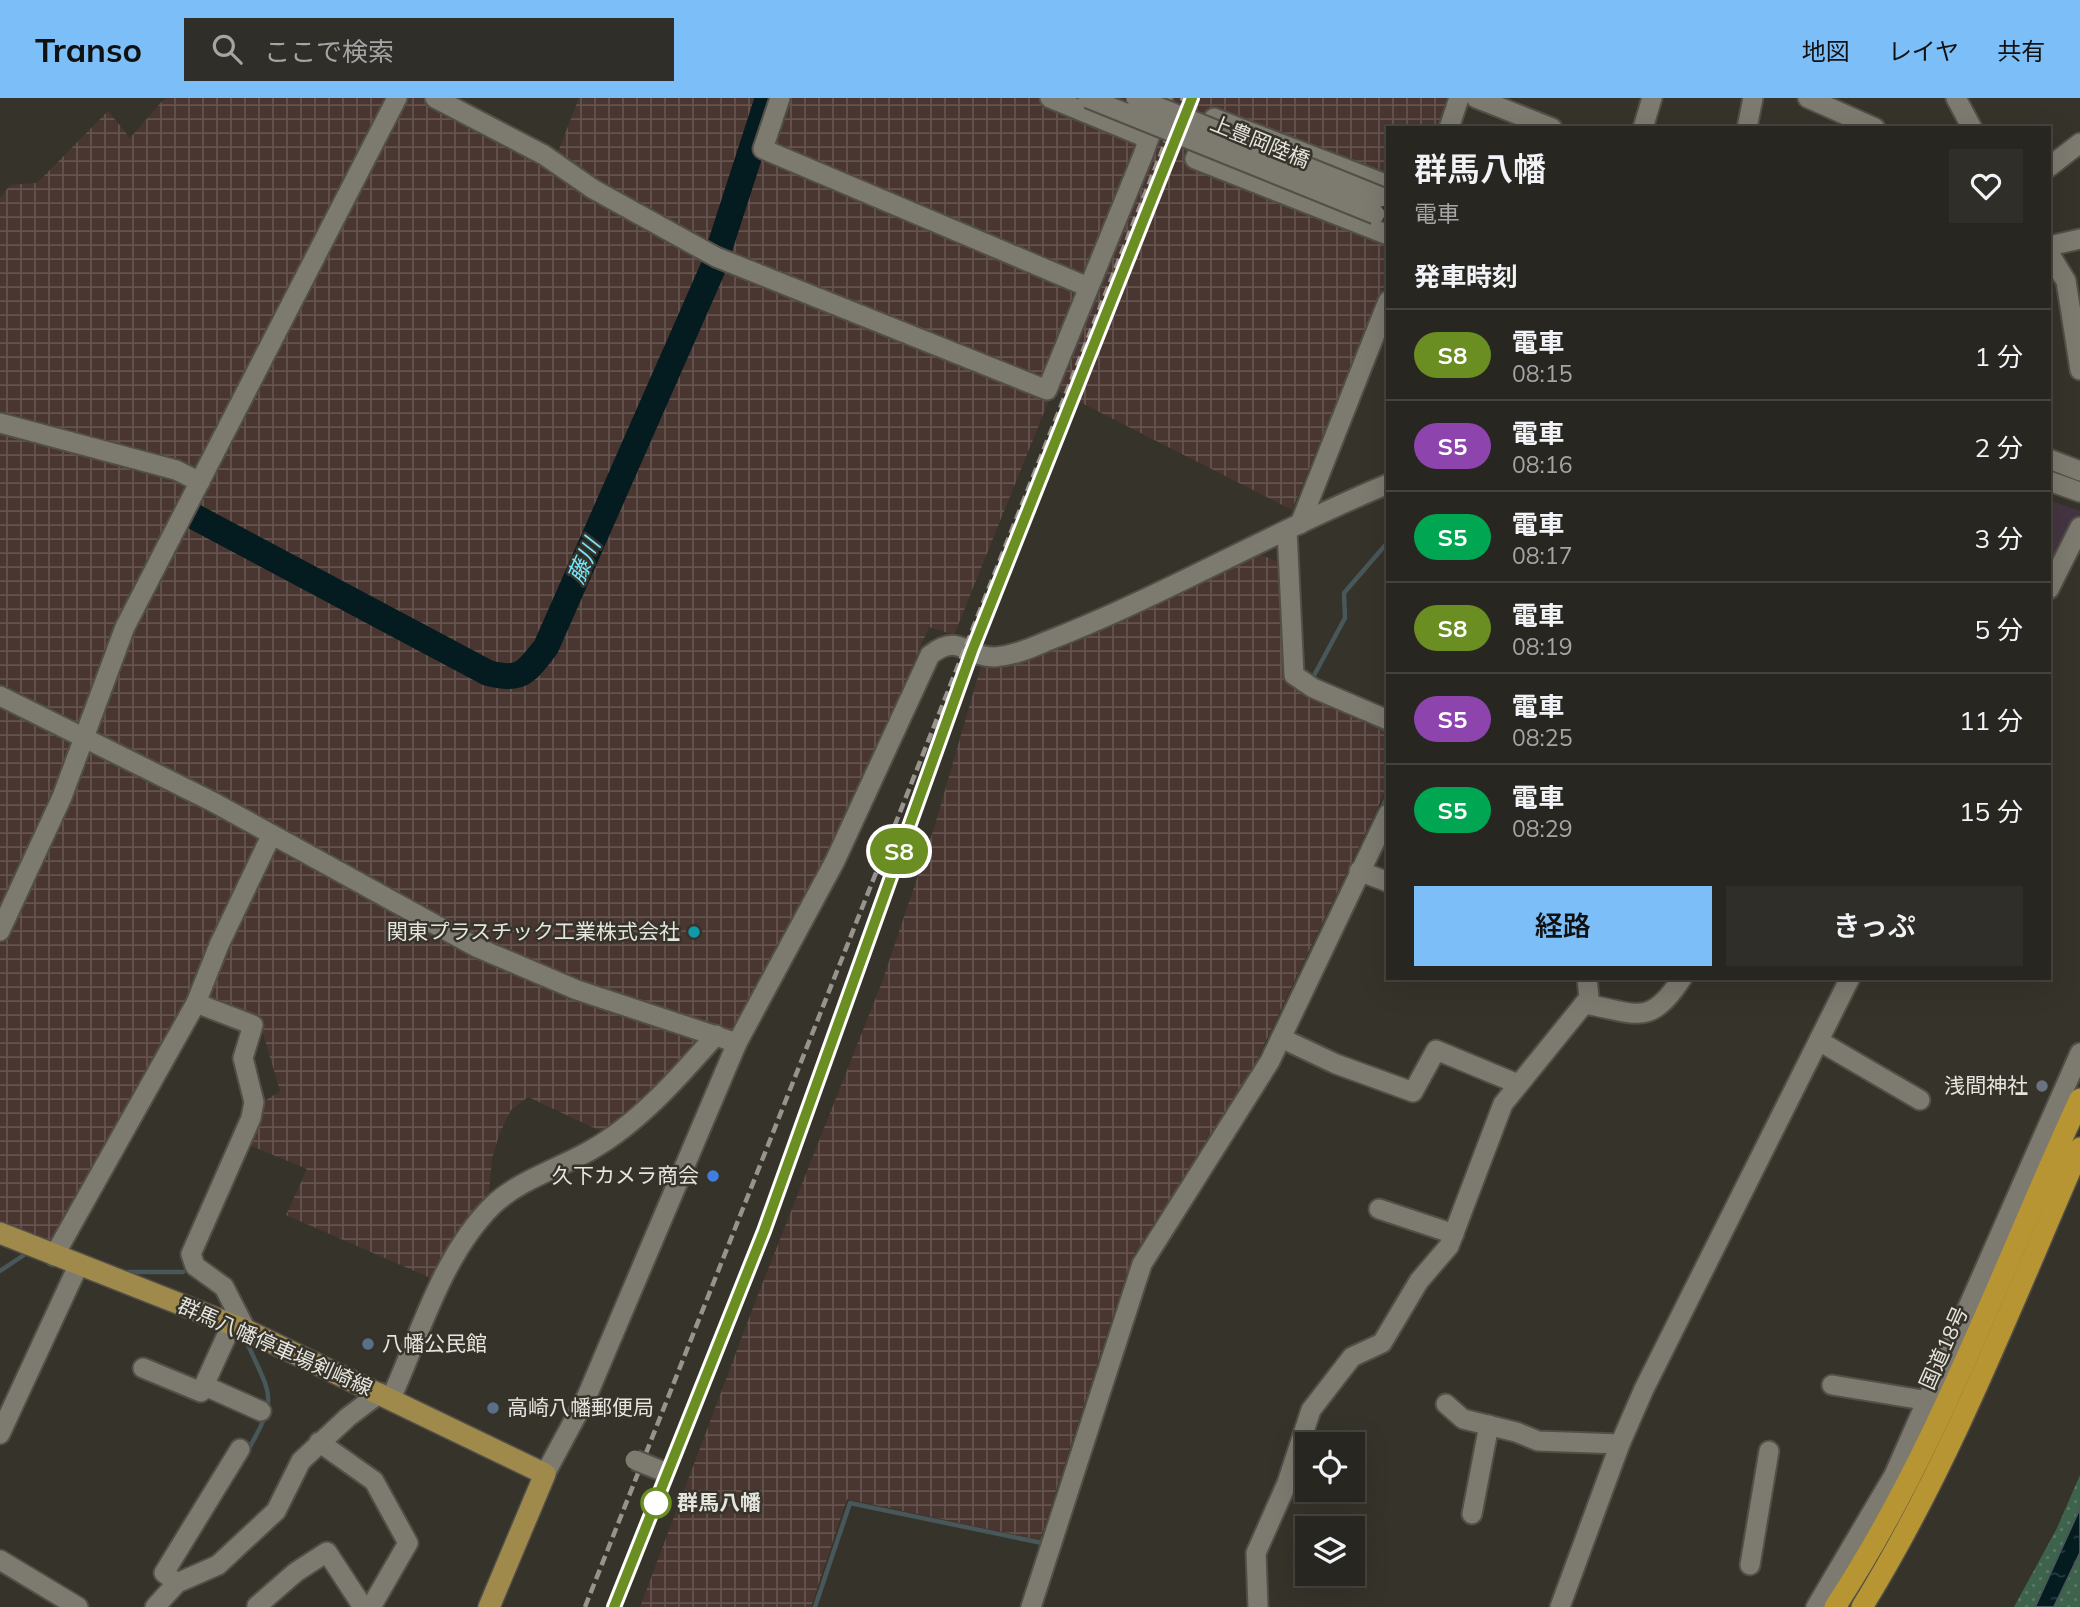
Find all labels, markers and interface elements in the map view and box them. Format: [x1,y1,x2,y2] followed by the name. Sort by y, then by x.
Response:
[184,18,674,81] search box
[35,29,142,70] text: Transo
[208,30,246,68] icon: search
[264,35,394,68] text: ここで検索
[1802,36,1850,66] text: 地図
[1888,36,1959,66] text: レイヤ
[1997,36,2045,66] text: 共有
[1207,109,1314,173] street label: 上豊岡陸橋
[1414,148,1546,189] text: 群馬八幡
[1949,149,2023,223] button: heart
[1414,199,1460,228] text: 電車
[1414,260,1518,293] text: 発車時刻
[1512,326,1564,359] text: 電車
[1438,340,1467,370] text: S8
[1975,340,2023,373] text: 1 分
[1512,359,1572,388] text: 08:15
[1512,417,1564,450] text: 電車
[1438,431,1467,461] text: S5
[1975,431,2023,464] text: 2 分
[1512,450,1572,479] text: 08:16
[1512,508,1564,541] text: 電車
[1438,522,1467,552] text: S5
[1975,522,2023,555] text: 3 分
[561,531,607,588] water label: 藤川
[1512,541,1572,570] text: 08:17
[1512,599,1564,632] text: 電車
[1438,613,1467,643] text: S8
[1975,613,2023,646] text: 5 分
[1512,632,1572,661] text: 08:19
[1512,690,1564,723] text: 電車
[1438,704,1467,734] text: S5
[1959,704,2023,737] text: 11 分
[1512,723,1572,752] text: 08:25
[1512,781,1564,814] text: 電車
[1438,795,1467,825] text: S5
[1959,795,2023,828] text: 15 分
[1512,814,1572,843] text: 08:29
[867,828,930,874] line badge: S8
[884,836,914,866] text: S8
[1414,886,1712,966] button: 経路
[1726,886,2023,966] button: きっぷ
[386,918,680,944] place label: 関東プラスチック工業株式会社
[686,924,702,940] marker: 関東プラスチック工業株式会社
[1944,1072,2028,1098] place label: 浅間神社
[2034,1078,2050,1094] marker: 浅間神社
[552,1162,699,1188] place label: 久下カメラ商会
[705,1168,721,1184] marker: 久下カメラ商会
[174,1292,377,1401] street label: 群馬八幡停車場剣崎線
[1913,1302,1973,1393] street label: 国道18号
[382,1330,487,1356] place label: 八幡公民館
[360,1336,376,1352] marker: 八幡公民館
[507,1394,654,1420] place label: 高崎八幡郵便局
[485,1400,501,1416] marker: 高崎八幡郵便局
[1295,1432,1365,1586] map controls
[1295,1432,1365,1502] button: locate
[641,1488,671,1518] marker: 群馬八幡
[677,1489,761,1515] place label: 群馬八幡
[1295,1516,1365,1586] button: layers

